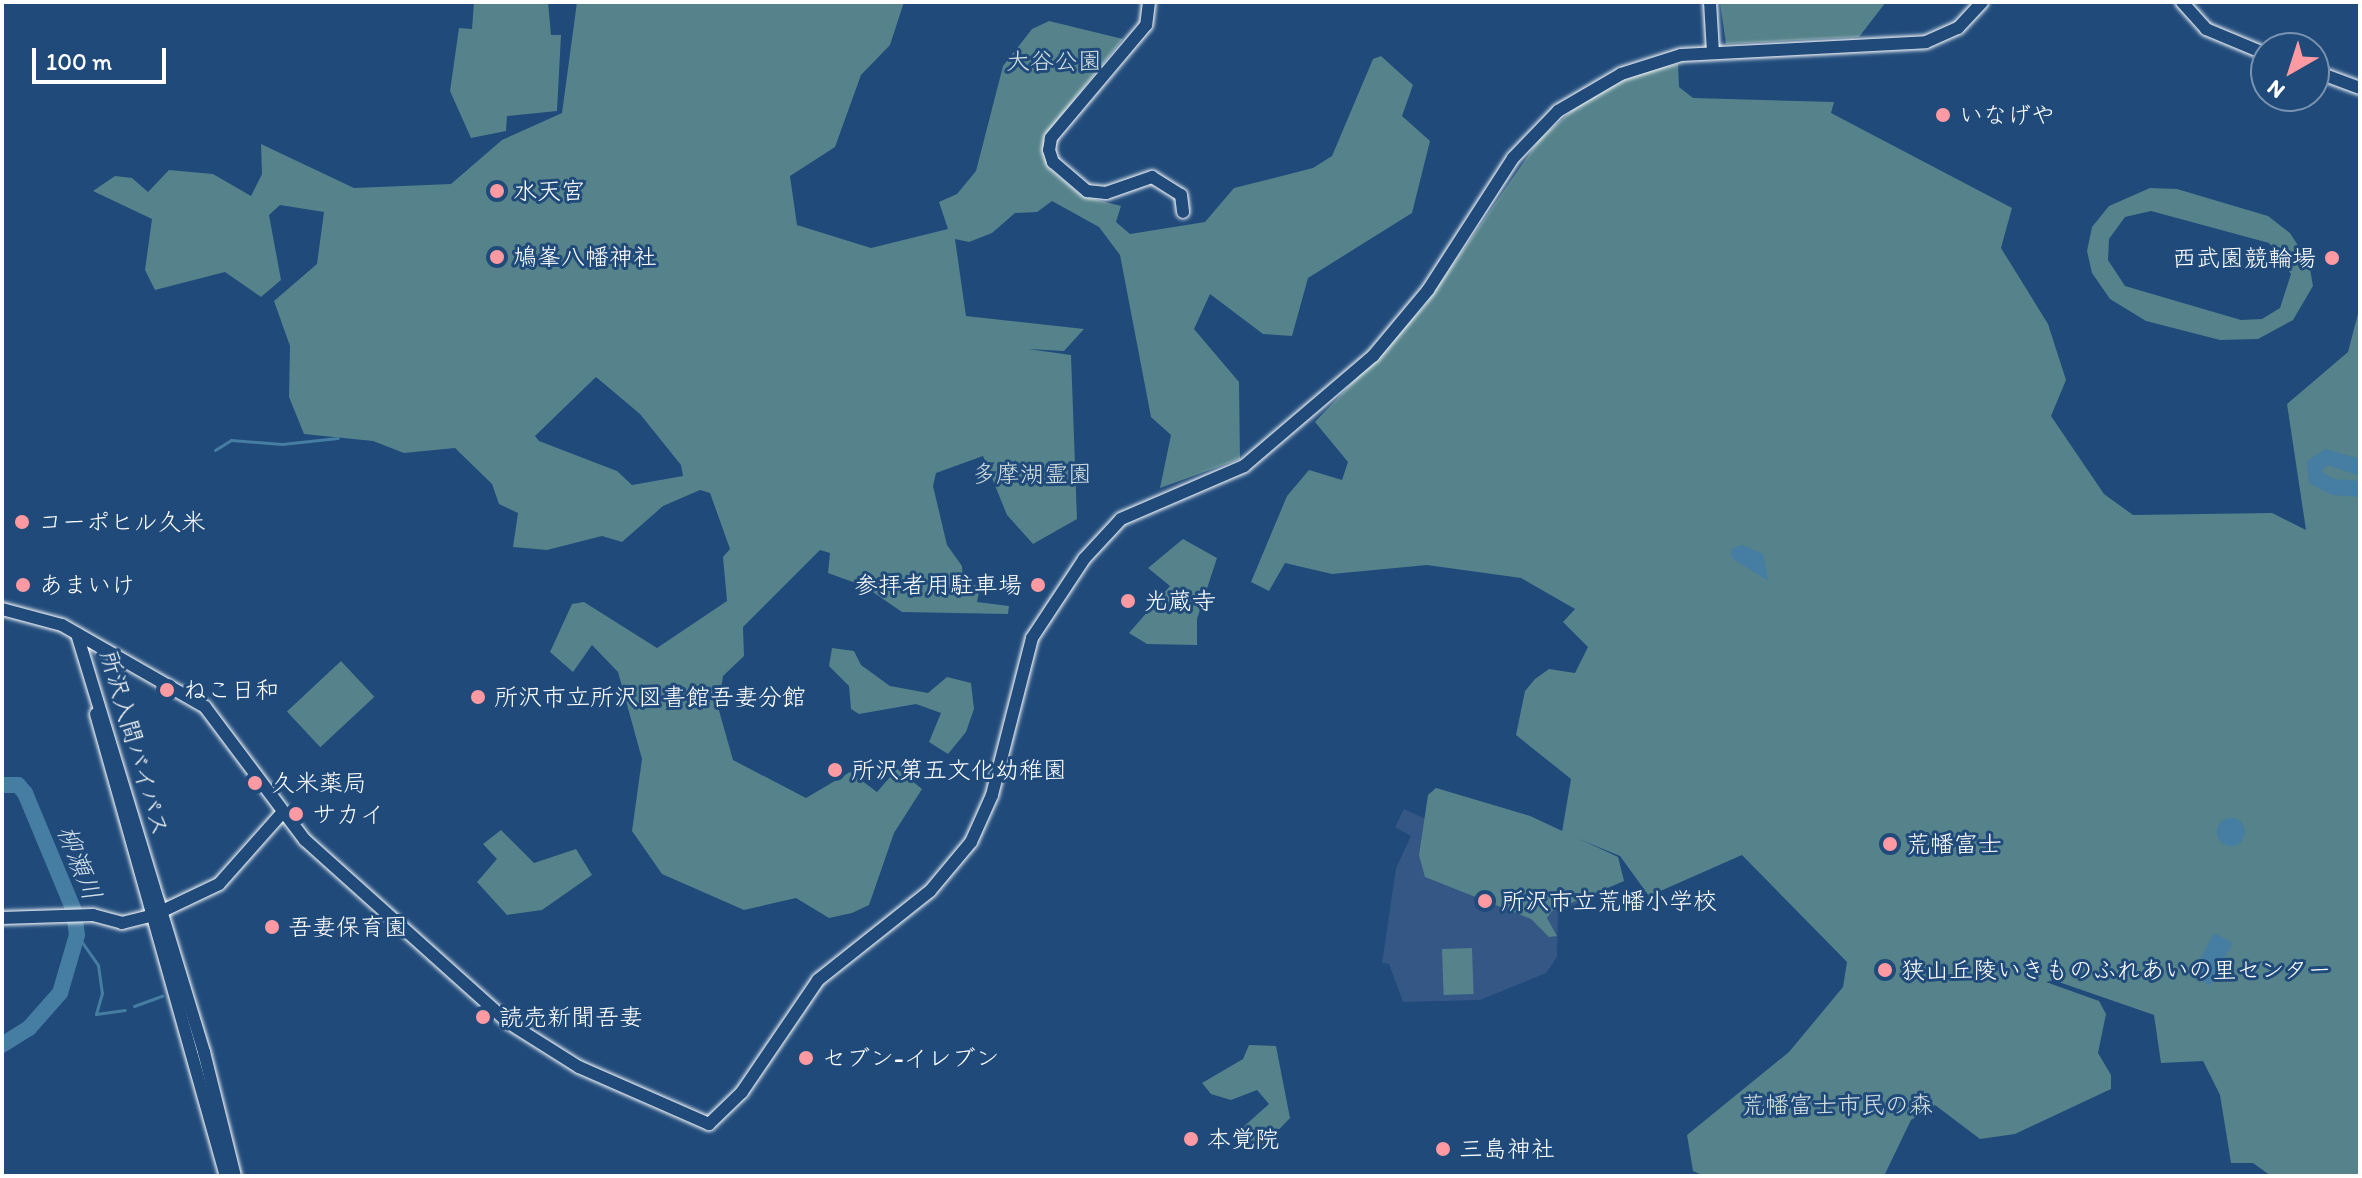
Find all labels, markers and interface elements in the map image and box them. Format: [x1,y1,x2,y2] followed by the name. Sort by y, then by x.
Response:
[36,32,170,82] scale bar
[2250,32,2330,112] north arrow
[46,47,112,76] text: 100 m
[1006,47,1102,75] park label: 大谷公園
[2262,74,2290,105] text: N
[1959,101,2055,129] place label: いなげや
[1934,106,1952,124] marker: いなげや
[513,177,585,205] place label: 水天宮
[488,182,506,200] marker: 水天宮
[513,243,657,271] place label: 鳩峯八幡神社
[2172,244,2316,272] place label: 西武園競輪場
[488,248,506,266] marker: 鳩峯八幡神社
[2323,249,2341,267] marker: 西武園競輪場
[972,460,1092,488] park label: 多摩湖霊園
[38,508,206,536] place label: コーポヒル久米
[13,513,31,531] marker: コーポヒル久米
[39,571,135,599] place label: あまいけ
[854,571,1022,599] place label: 参拝者用駐車場
[14,576,32,594] marker: あまいけ
[1029,576,1047,594] marker: 参拝者用駐車場
[1144,587,1216,615] place label: 光蔵寺
[1119,592,1137,610] marker: 光蔵寺
[95,647,175,839] street label: 所沢入間バイパス
[183,676,279,704] place label: ねこ日和
[158,681,176,699] marker: ねこ日和
[494,683,806,711] place label: 所沢市立所沢図書館吾妻分館
[469,688,487,706] marker: 所沢市立所沢図書館吾妻分館
[851,756,1067,784] place label: 所沢第五文化幼稚園
[826,761,844,779] marker: 所沢第五文化幼稚園
[271,769,367,797] place label: 久米薬局
[246,774,264,792] marker: 久米薬局
[312,800,384,828] place label: サカイ
[287,805,305,823] marker: サカイ
[50,821,108,905] water label: 柳瀬川
[1906,830,2002,858] place label: 荒幡富士
[1881,835,1899,853] marker: 荒幡富士
[1501,887,1717,915] place label: 所沢市立荒幡小学校
[1476,892,1494,910] marker: 所沢市立荒幡小学校
[288,913,408,941] place label: 吾妻保育園
[263,918,281,936] marker: 吾妻保育園
[1901,956,2333,984] place label: 狭山丘陵いきものふれあいの里センター
[1876,961,1894,979] marker: 狭山丘陵いきものふれあいの里センター
[499,1003,643,1031] place label: 読売新聞吾妻
[474,1008,492,1026] marker: 読売新聞吾妻
[822,1044,1000,1072] place label: セブン-イレブン
[797,1049,815,1067] marker: セブン-イレブン
[1741,1091,1933,1119] park label: 荒幡富士市民の森
[1207,1125,1279,1153] place label: 本覚院
[1182,1130,1200,1148] marker: 本覚院
[1459,1135,1555,1163] place label: 三島神社
[1434,1140,1452,1158] marker: 三島神社

